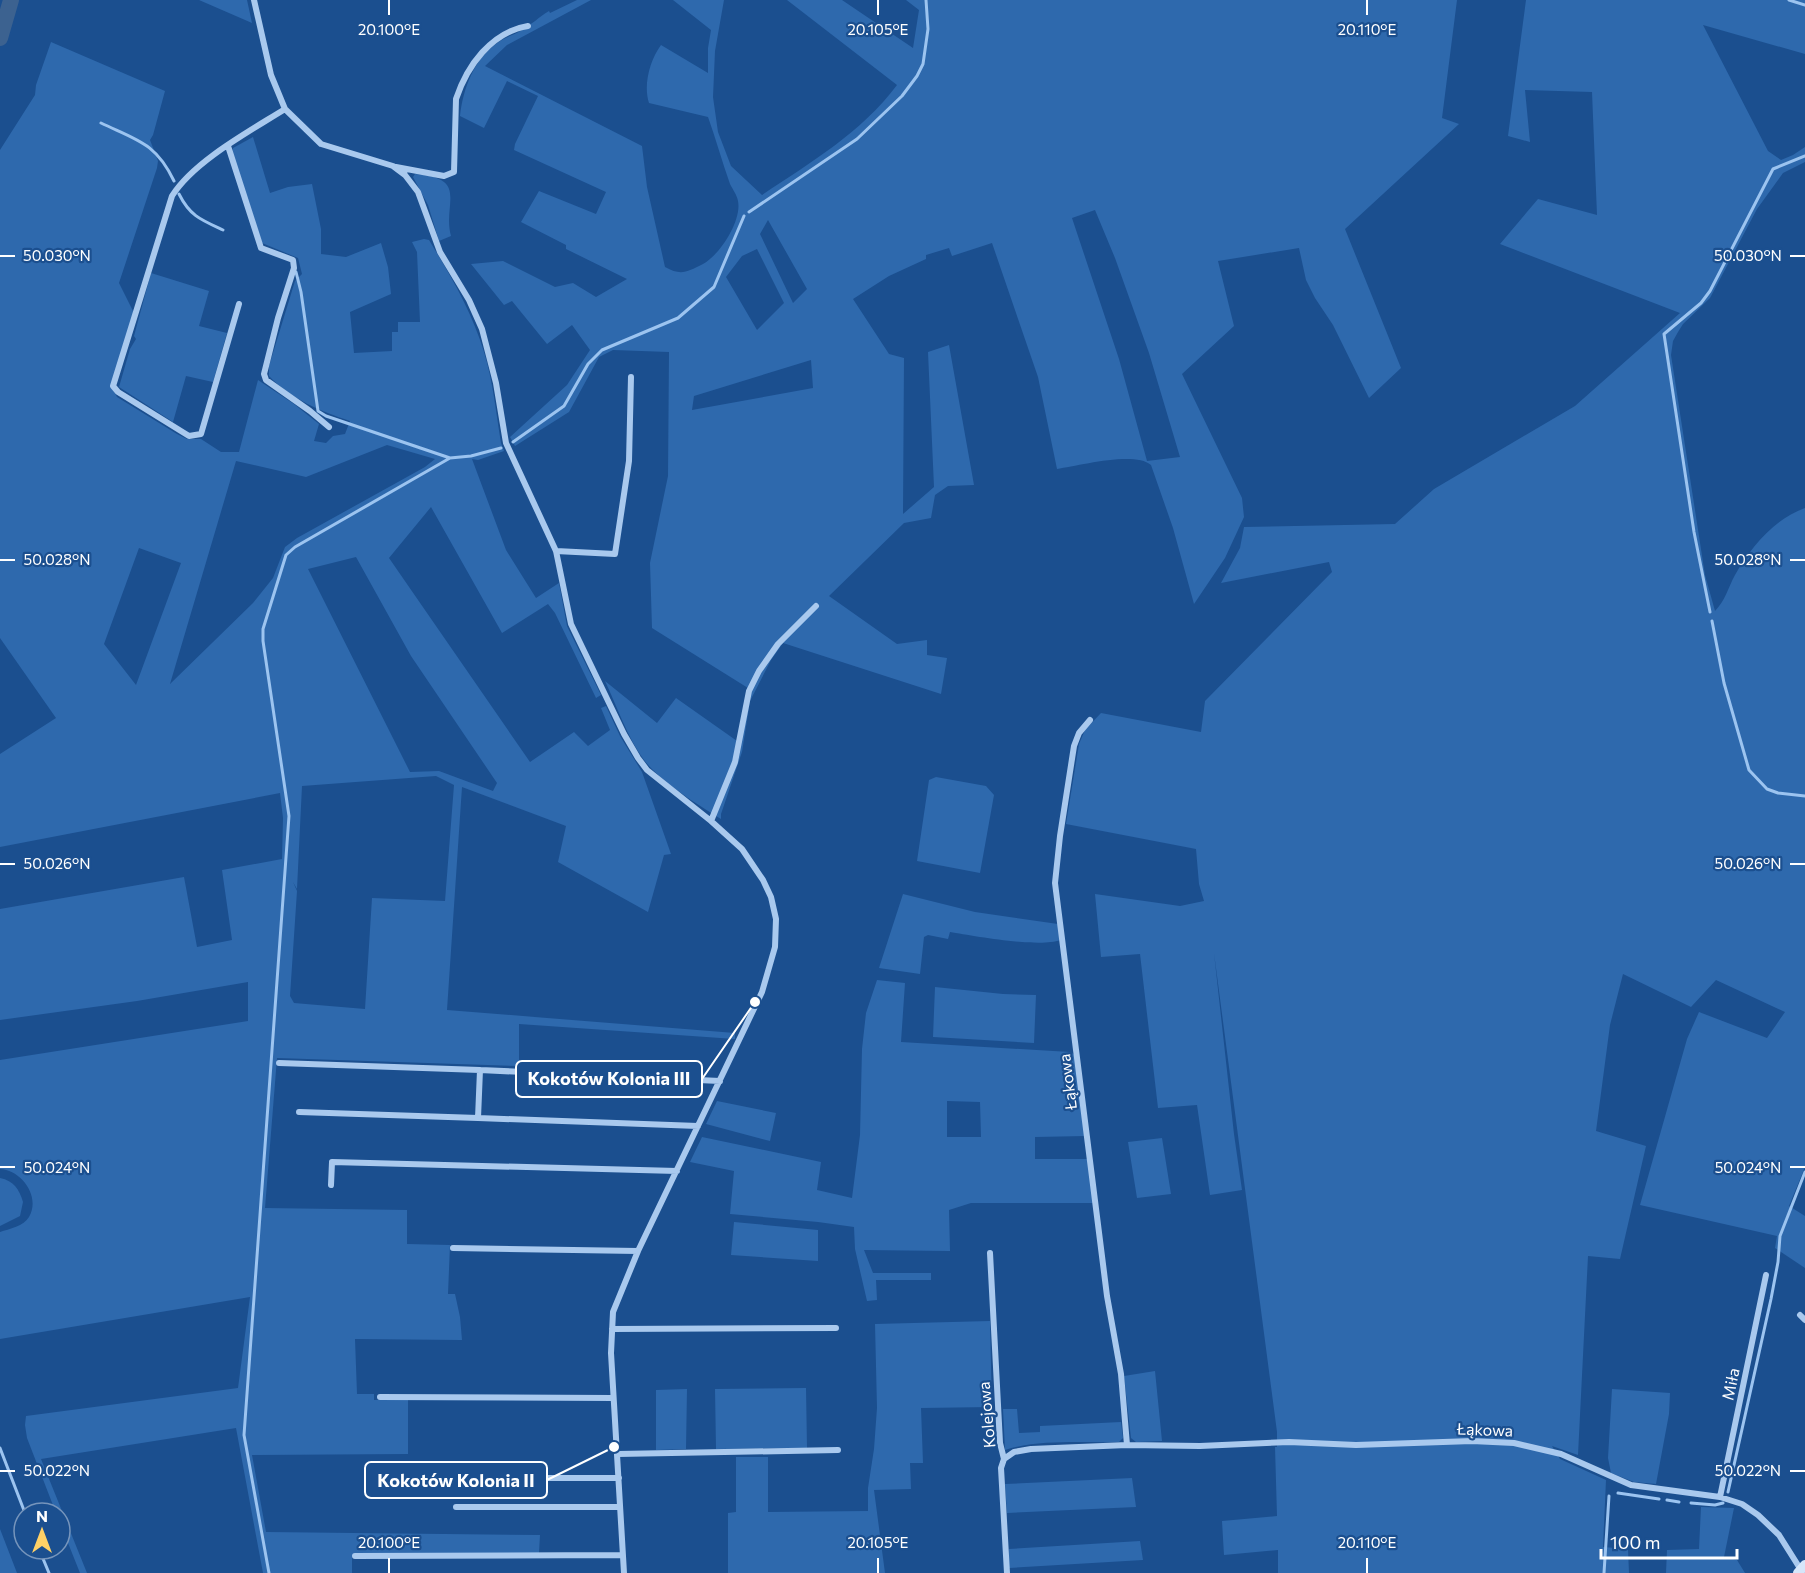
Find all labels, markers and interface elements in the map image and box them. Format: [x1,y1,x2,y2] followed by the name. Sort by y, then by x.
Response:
[358,20,420,38] text: 20.100°E
[848,20,909,38] text: 20.105°E
[1338,20,1396,38] text: 20.110°E
[23,246,91,264] text: 50.030°N
[1714,246,1782,264] text: 50.030°N
[24,550,90,568] text: 50.028°N
[1715,550,1781,568] text: 50.028°N
[24,854,90,872] text: 50.026°N
[1715,854,1781,872] text: 50.026°N
[1054,1053,1080,1112] street label: Łąkowa
[516,1061,702,1097] callout: Kokotów Kolonia III
[528,1067,690,1089] text: Kokotów Kolonia III
[24,1158,90,1176] text: 50.024°N
[1715,1158,1781,1176] text: 50.024°N
[1717,1366,1743,1402] street label: Miła
[974,1381,998,1449] street label: Kolejowa
[1456,1418,1513,1439] street label: Łąkowa
[24,1461,90,1479] text: 50.022°N
[1715,1461,1781,1479] text: 50.022°N
[365,1462,547,1498] callout: Kokotów Kolonia II
[377,1469,535,1491] text: Kokotów Kolonia II
[12,1501,72,1561] north arrow
[36,1506,48,1525] text: N
[1601,1522,1738,1560] scale bar
[1610,1531,1660,1553] text: 100 m
[358,1533,420,1551] text: 20.100°E
[848,1533,909,1551] text: 20.105°E
[1338,1533,1396,1551] text: 20.110°E

